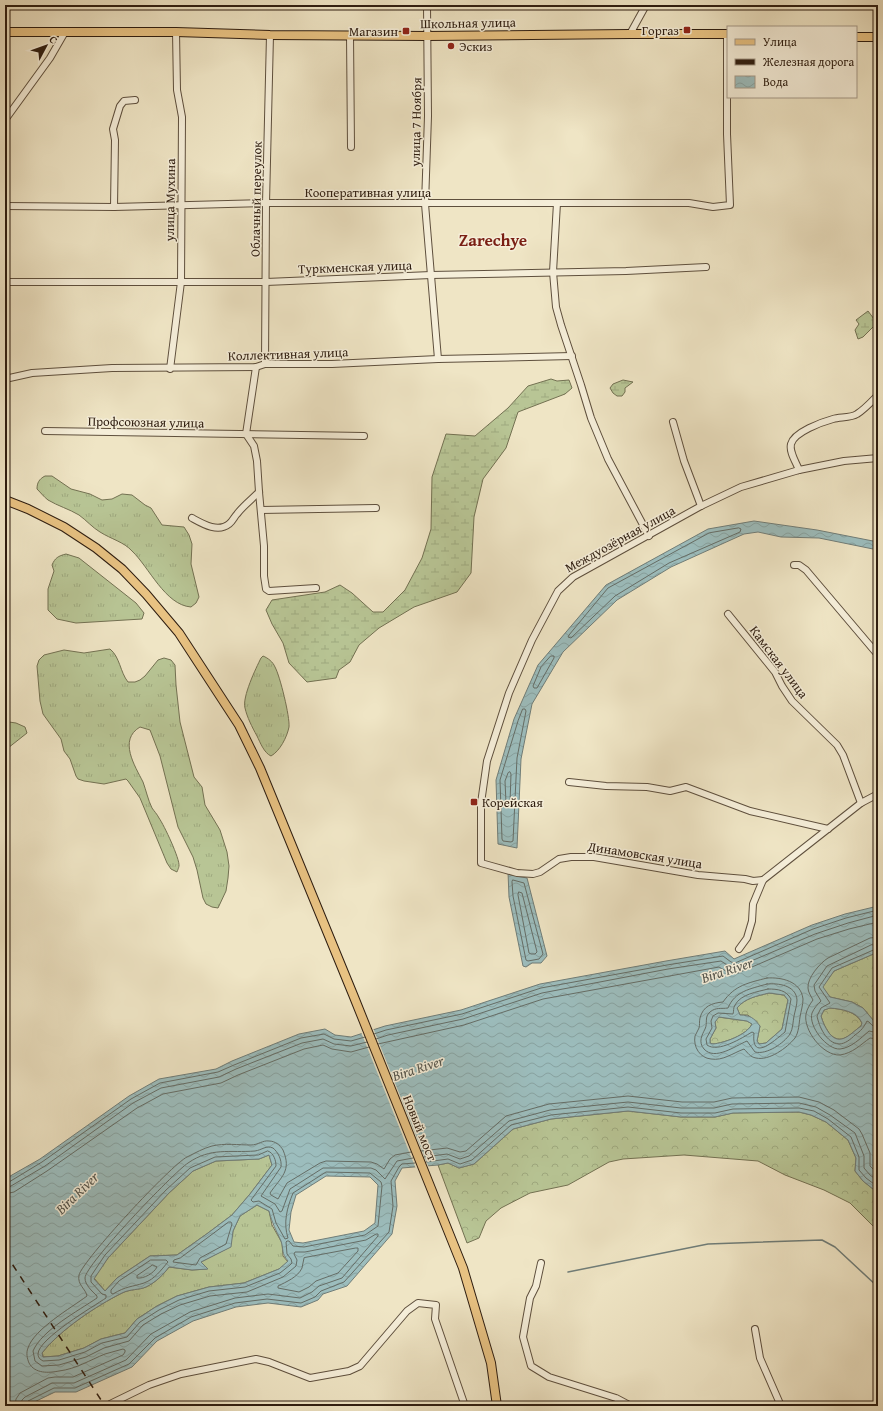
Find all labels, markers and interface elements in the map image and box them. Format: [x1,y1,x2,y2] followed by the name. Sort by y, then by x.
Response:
[420,13,517,33] street label: Школьная улица
[642,21,679,40] place label: Горгаз
[349,22,398,41] place label: Магазин
[682,25,692,35] marker: Горгаз
[26,26,66,66] north arrow
[401,26,411,36] marker: Магазин
[727,26,857,98] legend
[45,32,62,47] text: С
[763,33,797,50] text: Улица
[459,37,493,56] place label: Эскиз
[446,41,456,51] marker: Эскиз
[762,53,854,70] text: Железная дорога
[763,73,788,90] text: Вода
[406,77,426,168] street label: улица 7 Ноября
[245,141,267,257] street label: Облачный переулок
[160,158,180,243] street label: улица Мухина
[305,183,432,202] street label: Кооперативная улица
[459,227,527,252] district label: Zarechye
[298,255,413,278] street label: Туркменская улица
[227,342,349,366] street label: Коллективная улица
[88,411,205,433] street label: Профсоюзная улица
[562,500,679,577] street label: Междуозёрная улица
[745,622,813,703] street label: Камская улица
[482,793,543,812] place label: Корейская
[469,797,479,807] marker: Корейская
[586,836,704,874] street label: Динамовская улица
[698,952,756,988] water label: Bira River
[389,1050,447,1086] water label: Bira River
[398,1092,442,1164] street label: Новый мост
[50,1167,104,1219] water label: Bira River

